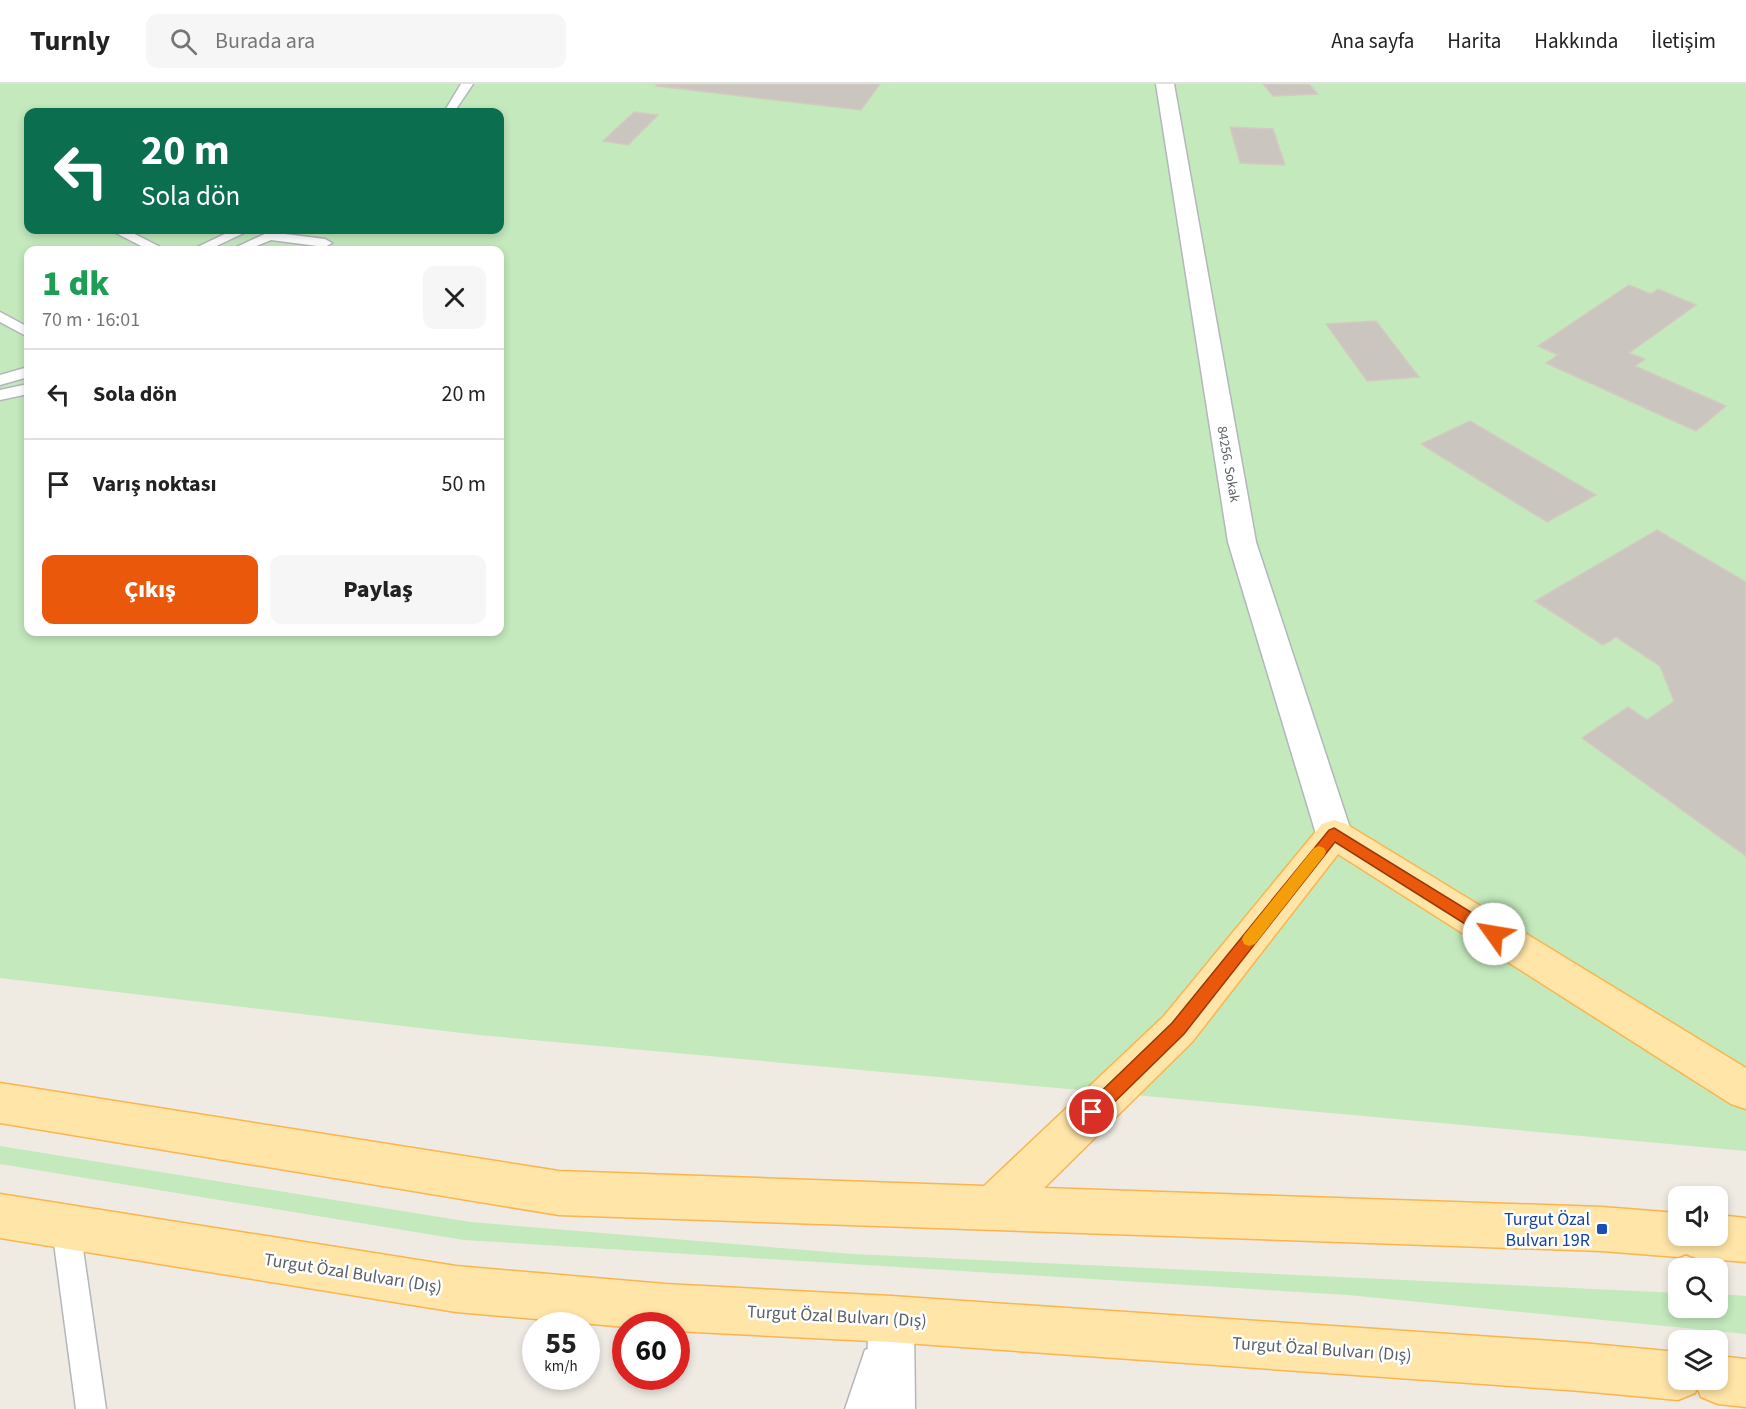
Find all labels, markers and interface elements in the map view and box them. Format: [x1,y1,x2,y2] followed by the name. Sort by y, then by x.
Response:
[146,14,566,68] search box
[30,21,110,61] text: Turnly
[167,25,200,58] icon: search
[215,25,315,57] text: Burada ara
[1331,26,1414,56] text: Ana sayfa
[1447,26,1501,56] text: Harita
[1534,26,1618,56] text: Hakkında
[1651,26,1716,56] text: İletişim
[141,121,230,181] text: 20 m
[42,132,120,210] icon: left
[141,177,240,216] text: Sola dön
[42,258,109,309] text: 1 dk
[423,266,486,329] button: close
[42,306,140,334] text: 70 m · 16:01
[42,378,75,411] icon: left
[93,378,177,410] text: Sola dön
[441,378,486,410] text: 20 m
[1211,425,1245,504] street label: 84256. Sokak
[42,468,75,501] icon: arrive
[93,468,217,500] text: Varış noktası
[441,468,486,500] text: 50 m
[42,555,258,624] button: Çıkış
[270,555,486,624] button: Paylaş
[1462,902,1526,966] position arrow
[1066,1086,1117,1137] pin
[1075,1095,1108,1128] icon: arrive
[1668,1186,1728,1390] map controls
[1668,1186,1728,1246] button: sound
[1504,1207,1590,1253] place label: Turgut Özal Bulvarı 19R
[1595,1222,1609,1236] marker: Turgut Özal Bulvarı 19R
[262,1247,444,1300] street label: Turgut Özal Bulvarı (Dış)
[1668,1258,1728,1318] button: search
[746,1299,927,1334] street label: Turgut Özal Bulvarı (Dış)
[612,1312,690,1390] speed limit sign: 60
[545,1322,577,1365] text: 55
[1668,1330,1728,1390] button: layers
[1231,1331,1413,1368] street label: Turgut Özal Bulvarı (Dış)
[544,1356,578,1377] text: km/h

